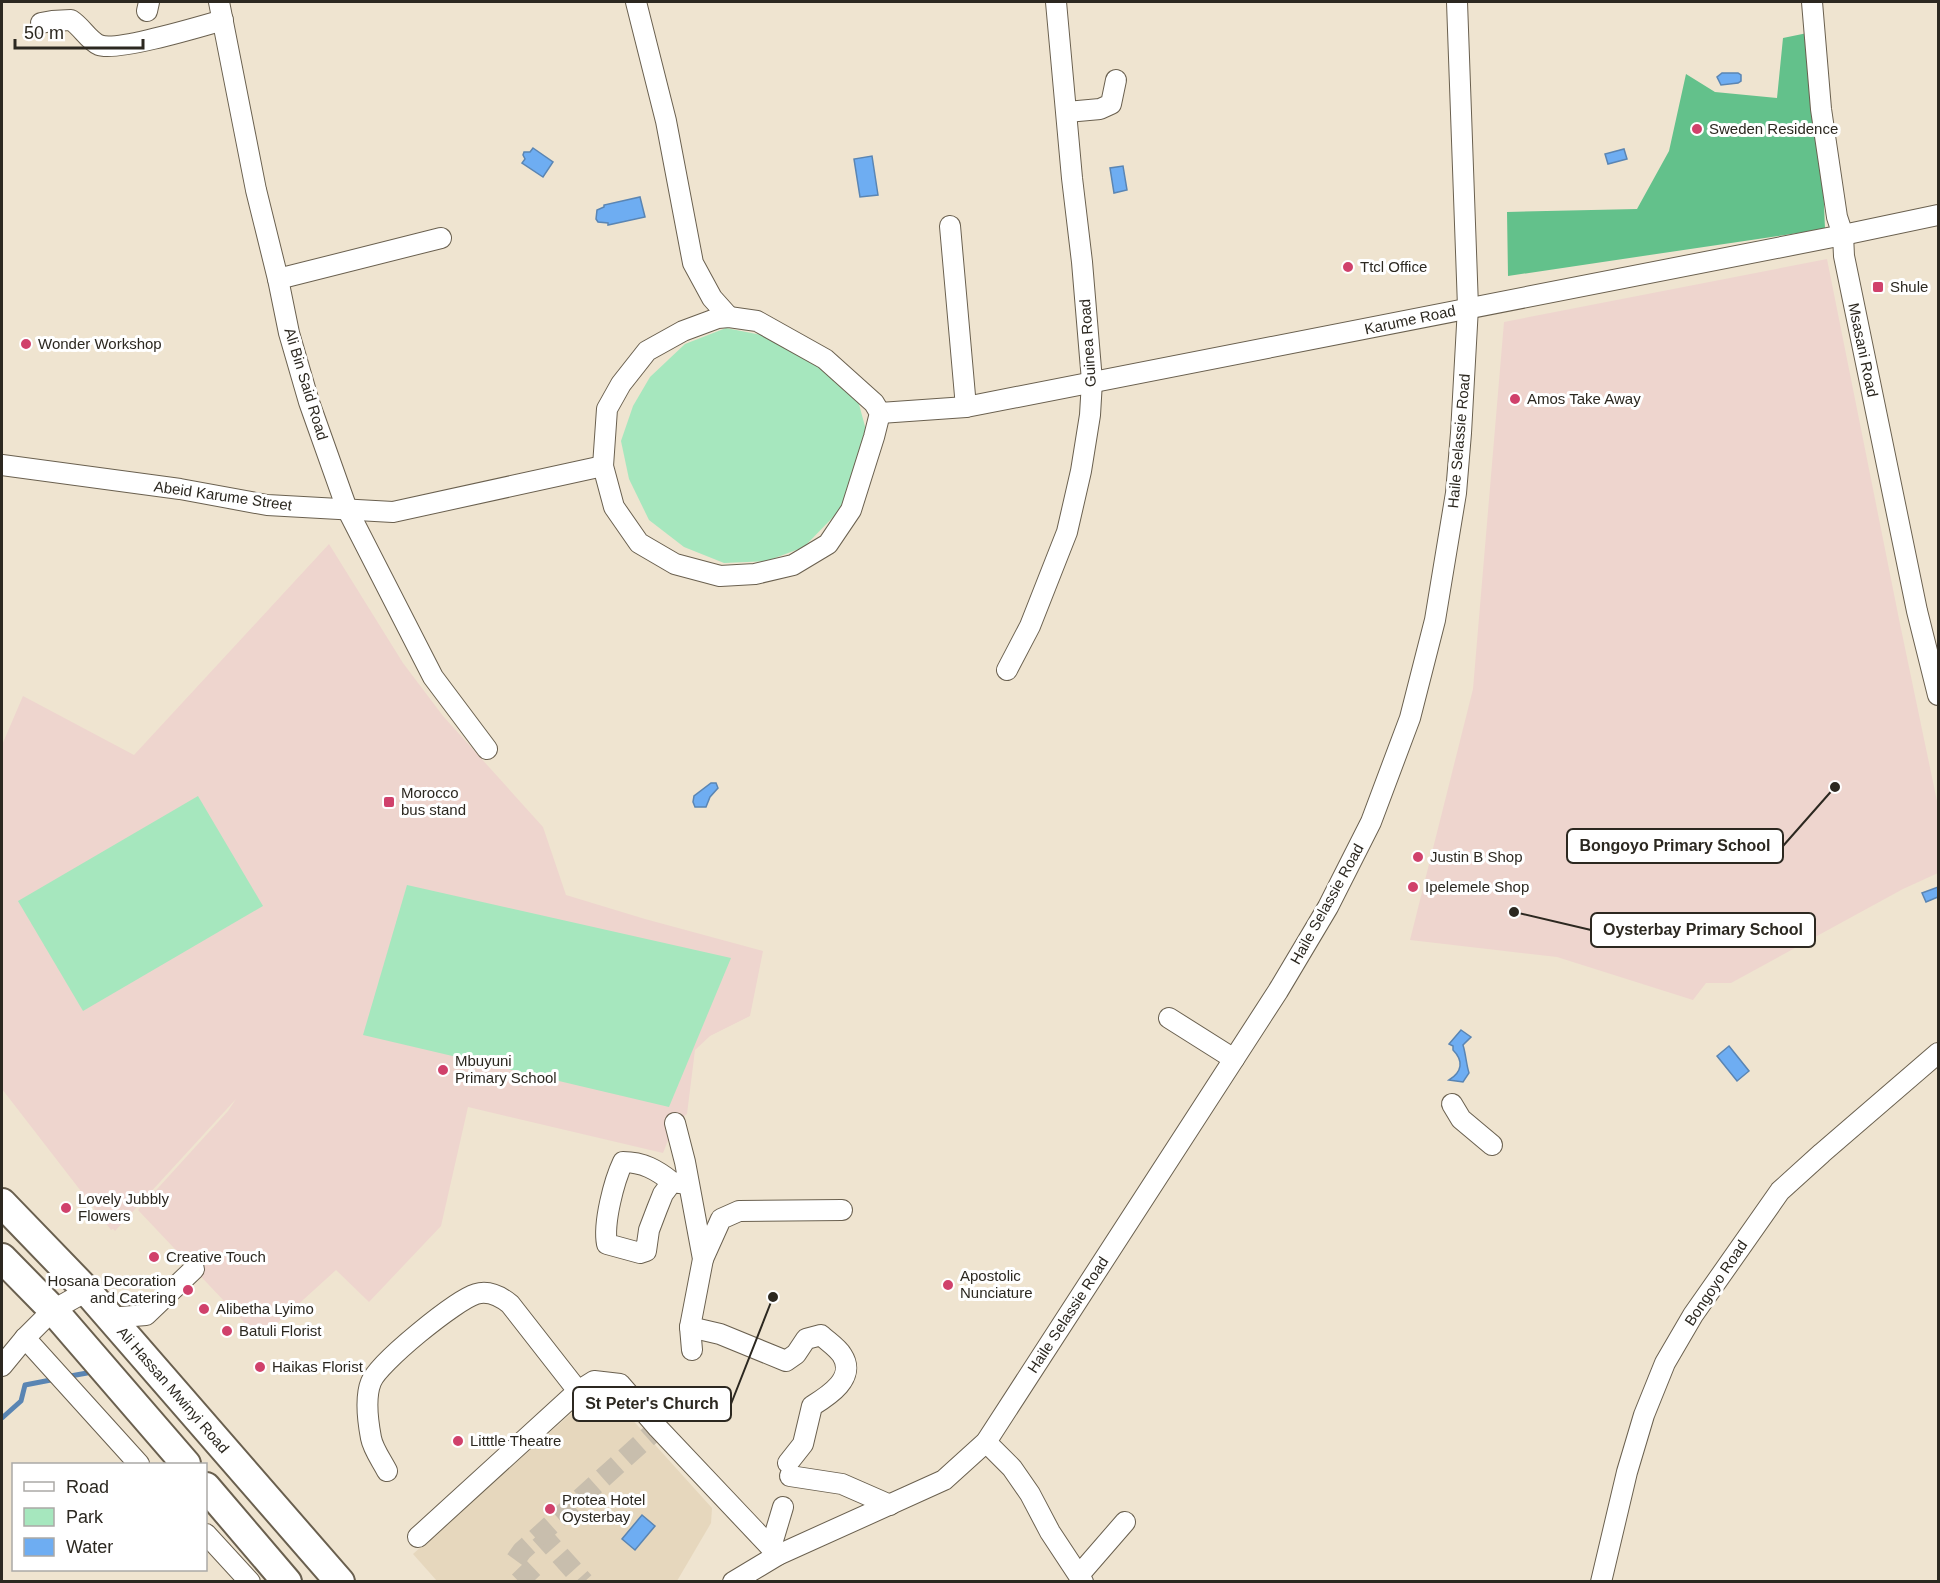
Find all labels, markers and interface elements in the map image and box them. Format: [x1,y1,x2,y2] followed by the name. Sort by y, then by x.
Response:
[15,12,142,50] scale bar
[24,23,64,43] text: 50 m
[1709,120,1838,137] place label: Sweden Residence
[1690,122,1704,136] marker: Sweden Residence
[1360,258,1427,275] place label: Ttcl Office
[1341,260,1355,274] marker: Ttcl Office
[1890,278,1928,295] place label: Shule
[1871,280,1885,294] marker: Shule
[1076,298,1099,388] street label: Guinea Road
[1845,301,1882,399] street label: Msasani Road
[1363,302,1457,337] street label: Karume Road
[281,326,332,442] street label: Ali Bin Said Road
[38,335,162,352] place label: Wonder Workshop
[19,337,33,351] marker: Wonder Workshop
[1444,373,1473,509] street label: Haile Selassie Road
[1527,390,1641,407] place label: Amos Take Away
[1508,392,1522,406] marker: Amos Take Away
[153,477,294,514] street label: Abeid Karume Street
[401,784,466,818] place label: Morocco bus stand
[382,795,396,809] marker: Morocco bus stand
[1567,829,1783,863] callout: Bongoyo Primary School
[1579,837,1771,854] text: Bongoyo Primary School
[1286,841,1367,967] street label: Haile Selassie Road
[1430,848,1523,865] place label: Justin B Shop
[1411,850,1425,864] marker: Justin B Shop
[1425,878,1529,895] place label: Ipelemele Shop
[1406,880,1420,894] marker: Ipelemele Shop
[1591,913,1815,947] callout: Oysterbay Primary School
[1603,921,1803,938] text: Oysterbay Primary School
[455,1052,557,1086] place label: Mbuyuni Primary School
[436,1063,450,1077] marker: Mbuyuni Primary School
[78,1190,169,1224] place label: Lovely Jubbly Flowers
[59,1201,73,1215] marker: Lovely Jubbly Flowers
[1681,1237,1750,1329] street label: Bongoyo Road
[166,1248,266,1265] place label: Creative Touch
[147,1250,161,1264] marker: Creative Touch
[1024,1253,1111,1376] street label: Haile Selassie Road
[960,1267,1033,1301] place label: Apostolic Nunciature
[48,1272,176,1306] place label: Hosana Decoration and Catering
[941,1278,955,1292] marker: Apostolic Nunciature
[181,1283,195,1297] marker: Hosana Decoration and Catering
[216,1300,314,1317] place label: Alibetha Lyimo
[197,1302,211,1316] marker: Alibetha Lyimo
[239,1322,322,1339] place label: Batuli Florist
[114,1323,233,1456] street label: Ali Hassan Mwinyi Road
[220,1324,234,1338] marker: Batuli Florist
[272,1358,364,1375] place label: Haikas Florist
[253,1360,267,1374] marker: Haikas Florist
[573,1387,731,1421] callout: St Peter's Church
[585,1395,719,1412] text: St Peter's Church
[470,1432,561,1449] place label: Litttle Theatre
[451,1434,465,1448] marker: Litttle Theatre
[12,1463,207,1571] legend
[66,1477,109,1497] text: Road
[562,1491,645,1525] place label: Protea Hotel Oysterbay
[543,1502,557,1516] marker: Protea Hotel Oysterbay
[66,1507,104,1527] text: Park
[66,1537,113,1557] text: Water

